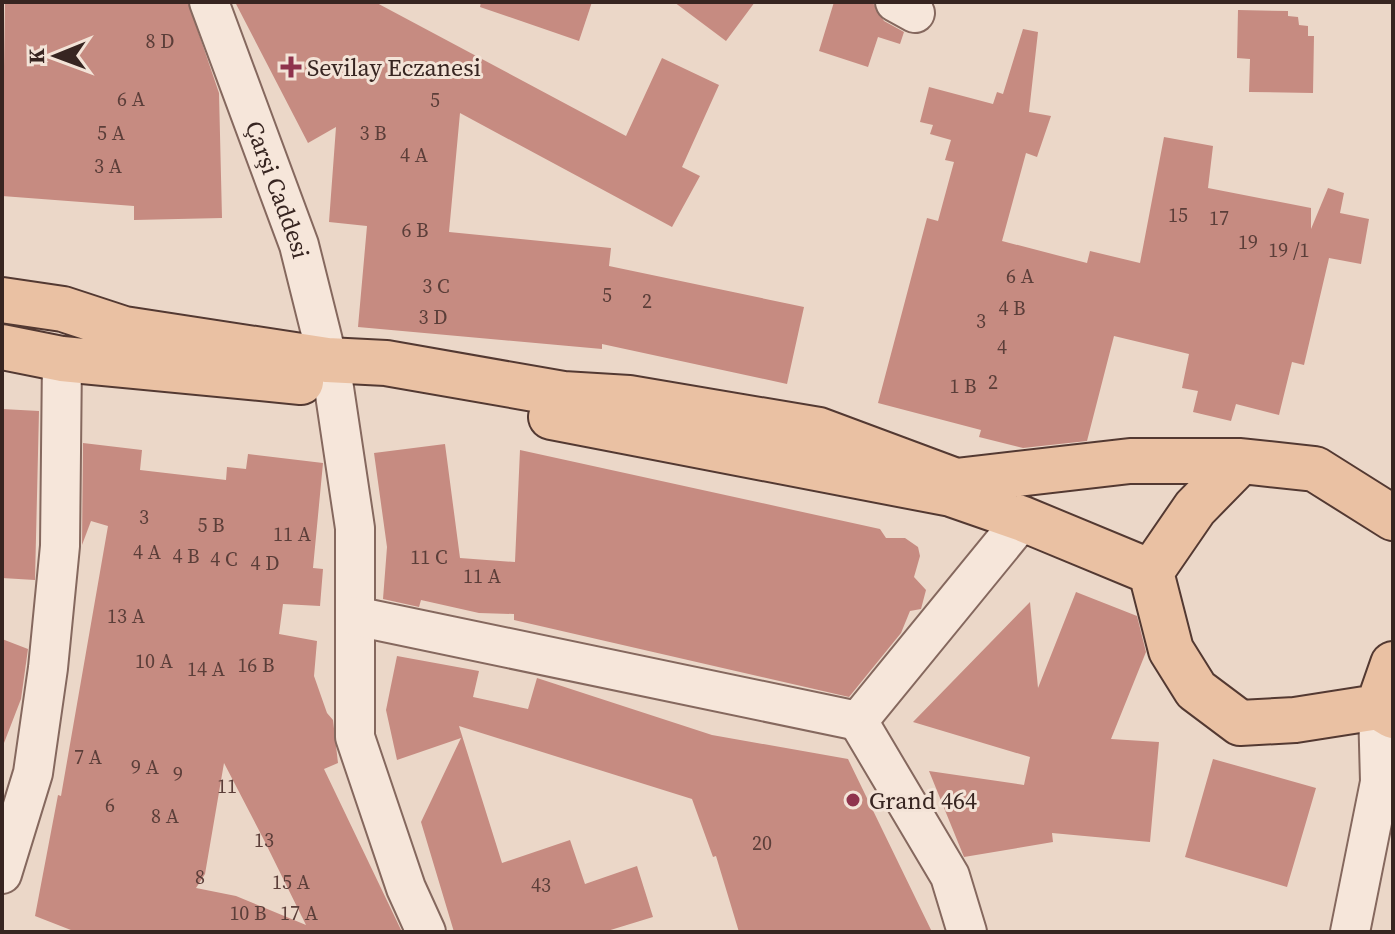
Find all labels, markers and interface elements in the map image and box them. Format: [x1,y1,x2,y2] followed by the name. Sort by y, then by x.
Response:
[16,16,96,96] north arrow
[146,27,174,55] house number: 8 D
[21,48,51,64] text: K
[307,51,481,84] place label: Sevilay Eczanesi
[282,58,300,76] marker: Sevilay Eczanesi
[117,85,146,113] house number: 6 A
[430,86,440,114] house number: 5
[238,116,318,262] street label: Çarşi Caddesi
[97,119,126,147] house number: 5 A
[359,119,387,147] house number: 3 B
[400,141,429,169] house number: 4 A
[94,152,123,180] house number: 3 A
[1168,201,1188,229] house number: 15
[1209,204,1229,232] house number: 17
[401,216,429,244] house number: 6 B
[1238,228,1258,256] house number: 19
[1268,236,1310,264] house number: 19 /1
[1006,262,1035,290] house number: 6 A
[422,272,450,300] house number: 3 C
[602,281,612,309] house number: 5
[642,287,652,315] house number: 2
[998,294,1026,322] house number: 4 B
[419,303,447,331] house number: 3 D
[976,307,986,335] house number: 3
[997,333,1007,361] house number: 4
[988,368,998,396] house number: 2
[949,372,977,400] house number: 1 B
[139,503,149,531] house number: 3
[197,511,225,539] house number: 5 B
[273,520,312,548] house number: 11 A
[133,538,162,566] house number: 4 A
[172,542,200,570] house number: 4 B
[410,543,448,571] house number: 11 C
[210,545,238,573] house number: 4 C
[251,549,279,577] house number: 4 D
[463,562,502,590] house number: 11 A
[107,602,146,630] house number: 13 A
[135,647,174,675] house number: 10 A
[237,651,275,679] house number: 16 B
[187,655,226,683] house number: 14 A
[74,743,103,771] house number: 7 A
[131,753,160,781] house number: 9 A
[173,760,183,788] house number: 9
[217,772,237,800] house number: 11
[869,784,977,817] place label: Grand 464
[105,791,115,819] house number: 6
[844,791,862,809] marker: Grand 464
[151,802,180,830] house number: 8 A
[254,826,274,854] house number: 13
[752,829,772,857] house number: 20
[195,863,205,891] house number: 8
[272,868,311,896] house number: 15 A
[531,871,551,899] house number: 43
[229,899,267,927] house number: 10 B
[280,899,319,927] house number: 17 A

